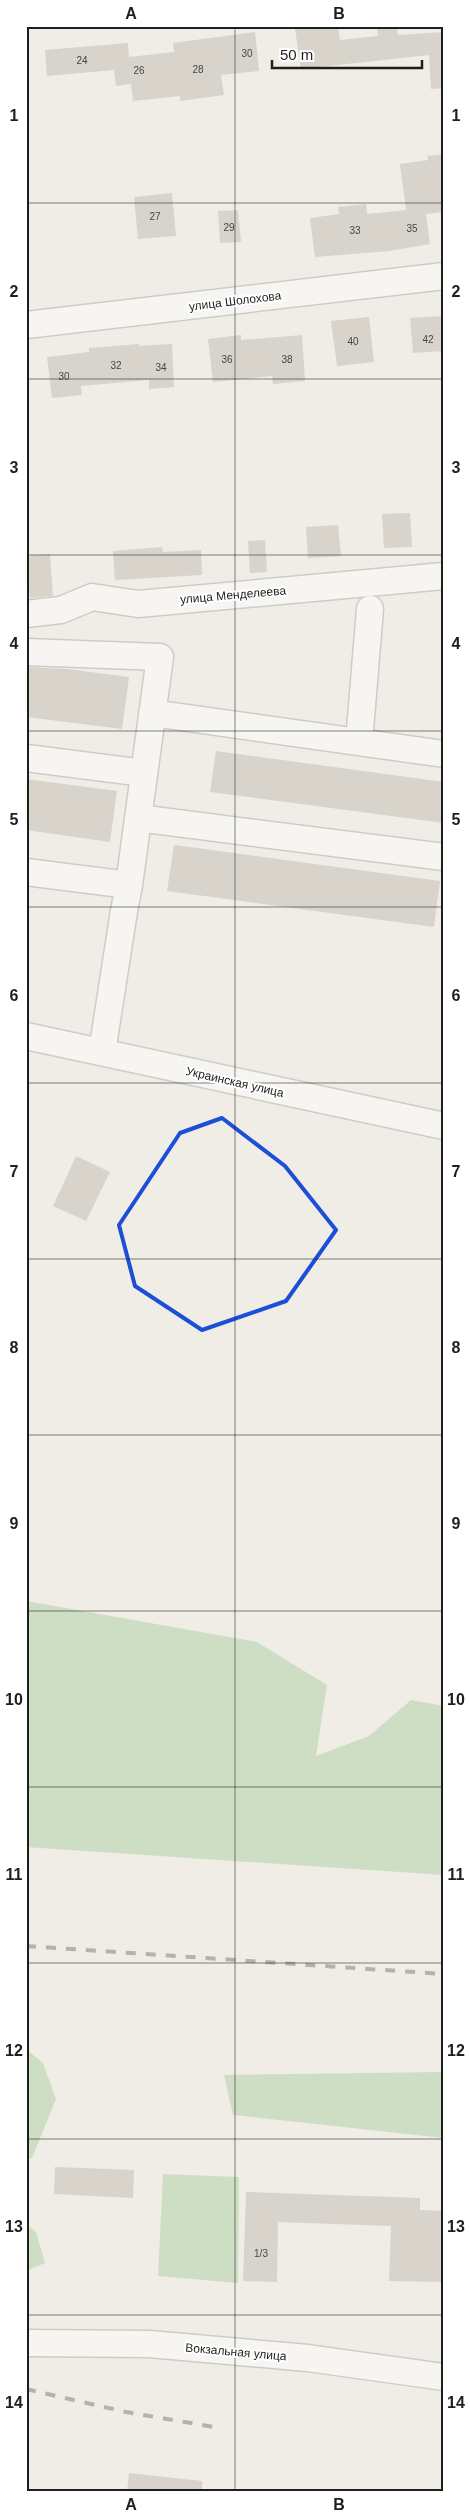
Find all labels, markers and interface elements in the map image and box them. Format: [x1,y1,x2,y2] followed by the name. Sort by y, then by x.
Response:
[125,5,137,22] text: A
[333,5,345,22] text: B
[272,38,422,70] scale bar
[280,46,313,63] text: 50 m
[241,48,253,59] house number: 30
[76,55,88,66] house number: 24
[192,64,204,75] house number: 28
[133,65,145,76] house number: 26
[10,107,19,124] text: 1
[452,107,461,124] text: 1
[149,211,161,222] house number: 27
[223,222,235,233] house number: 29
[406,223,418,234] house number: 35
[349,225,361,236] house number: 33
[10,283,19,300] text: 2
[452,283,461,300] text: 2
[188,288,282,314] street label: улица Шолохова
[422,334,434,345] house number: 42
[347,336,359,347] house number: 40
[221,354,233,365] house number: 36
[281,354,293,365] house number: 38
[110,360,122,371] house number: 32
[155,362,167,373] house number: 34
[58,371,70,382] house number: 30
[10,459,19,476] text: 3
[452,459,461,476] text: 3
[179,583,287,607] street label: улица Менделеева
[10,635,19,652] text: 4
[452,635,461,652] text: 4
[10,811,19,828] text: 5
[452,811,461,828] text: 5
[10,987,19,1004] text: 6
[452,987,461,1004] text: 6
[185,1064,286,1100] street label: Украинская улица
[10,1163,19,1180] text: 7
[452,1163,461,1180] text: 7
[10,1339,19,1356] text: 8
[452,1339,461,1356] text: 8
[10,1515,19,1532] text: 9
[452,1515,461,1532] text: 9
[5,1691,23,1708] text: 10
[447,1691,465,1708] text: 10
[6,1866,23,1883] text: 11
[448,1866,465,1883] text: 11
[5,2042,23,2059] text: 12
[447,2042,465,2059] text: 12
[5,2218,23,2235] text: 13
[447,2218,465,2235] text: 13
[254,2248,268,2259] house number: 1/3
[185,2341,288,2363] street label: Вокзальная улица
[5,2394,23,2411] text: 14
[447,2394,465,2411] text: 14
[125,2496,137,2513] text: A
[333,2496,345,2513] text: B

